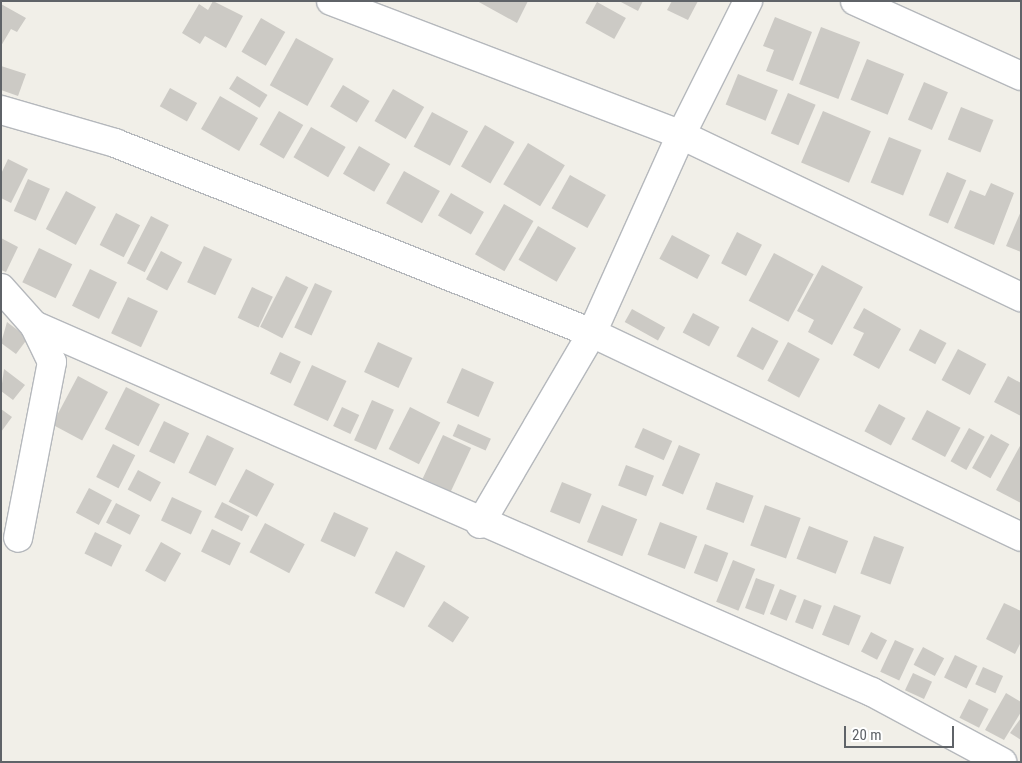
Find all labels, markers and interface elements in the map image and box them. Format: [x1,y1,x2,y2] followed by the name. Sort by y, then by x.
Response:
[847,716,957,748] scale bar
[852,726,882,744] text: 20 m

